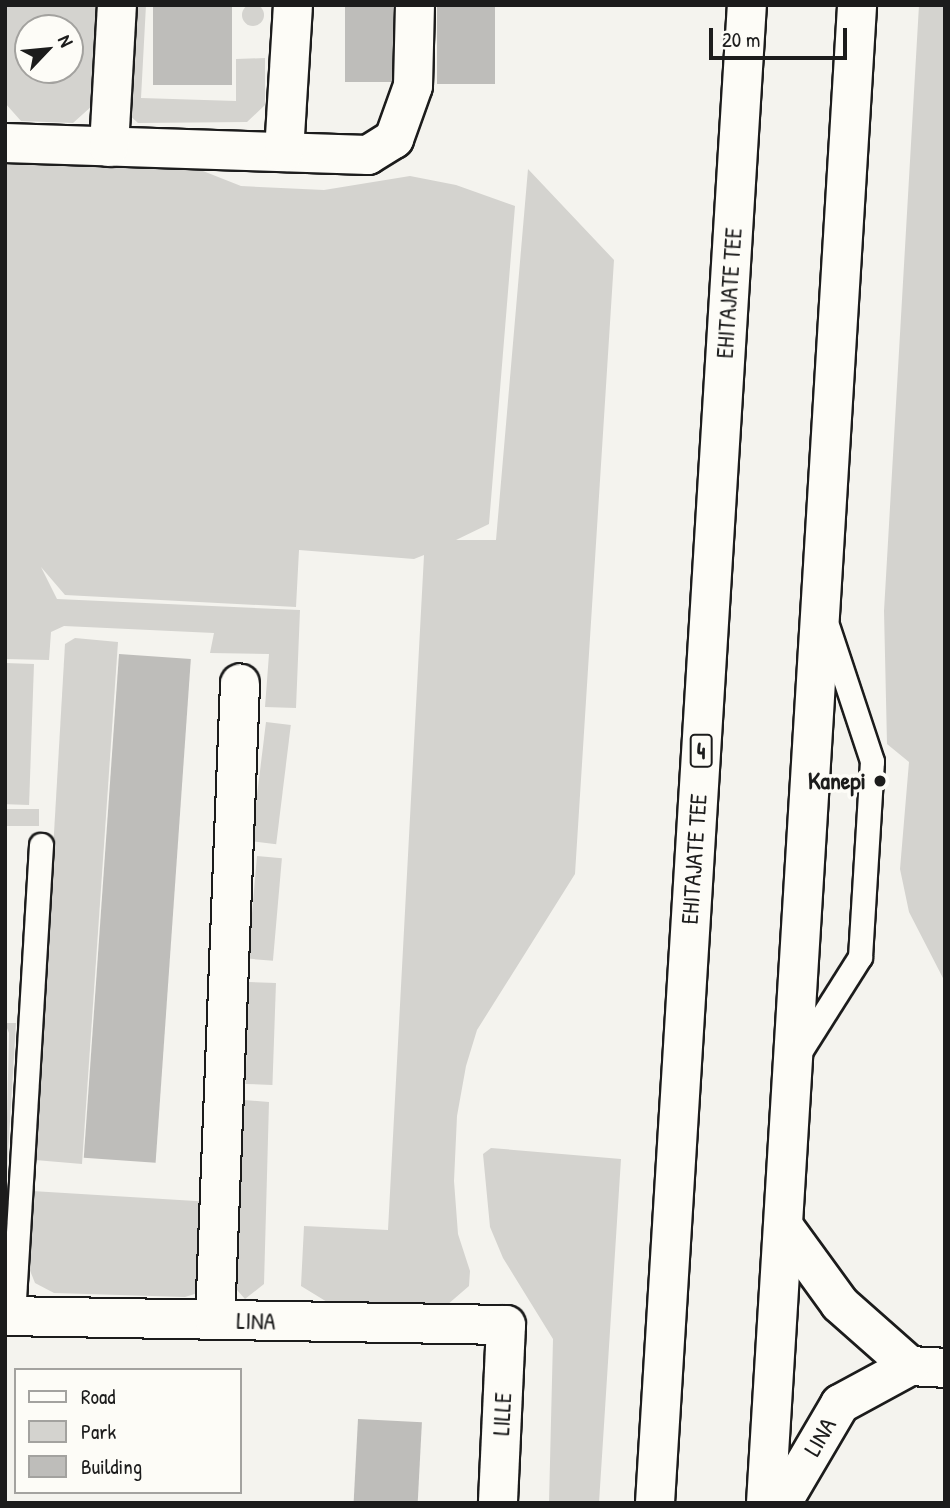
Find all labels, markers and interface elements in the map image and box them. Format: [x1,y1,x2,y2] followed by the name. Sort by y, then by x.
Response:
[14,14,84,84] north arrow
[712,14,850,58] scale bar
[722,25,760,54] text: 20 m
[52,30,80,51] text: N
[710,227,748,359] street label: EHITAJATE TEE
[689,732,713,771] road number: 4
[808,767,866,795] place label: Kanepi
[872,773,888,789] marker: Kanepi
[675,793,713,925] street label: EHITAJATE TEE
[236,1306,276,1336] street label: LINA
[14,1368,242,1494] legend
[81,1382,115,1411] text: Road
[486,1392,518,1436] street label: LILLE
[798,1413,842,1461] street label: LINA
[81,1417,116,1446] text: Park
[81,1452,142,1481] text: Building

